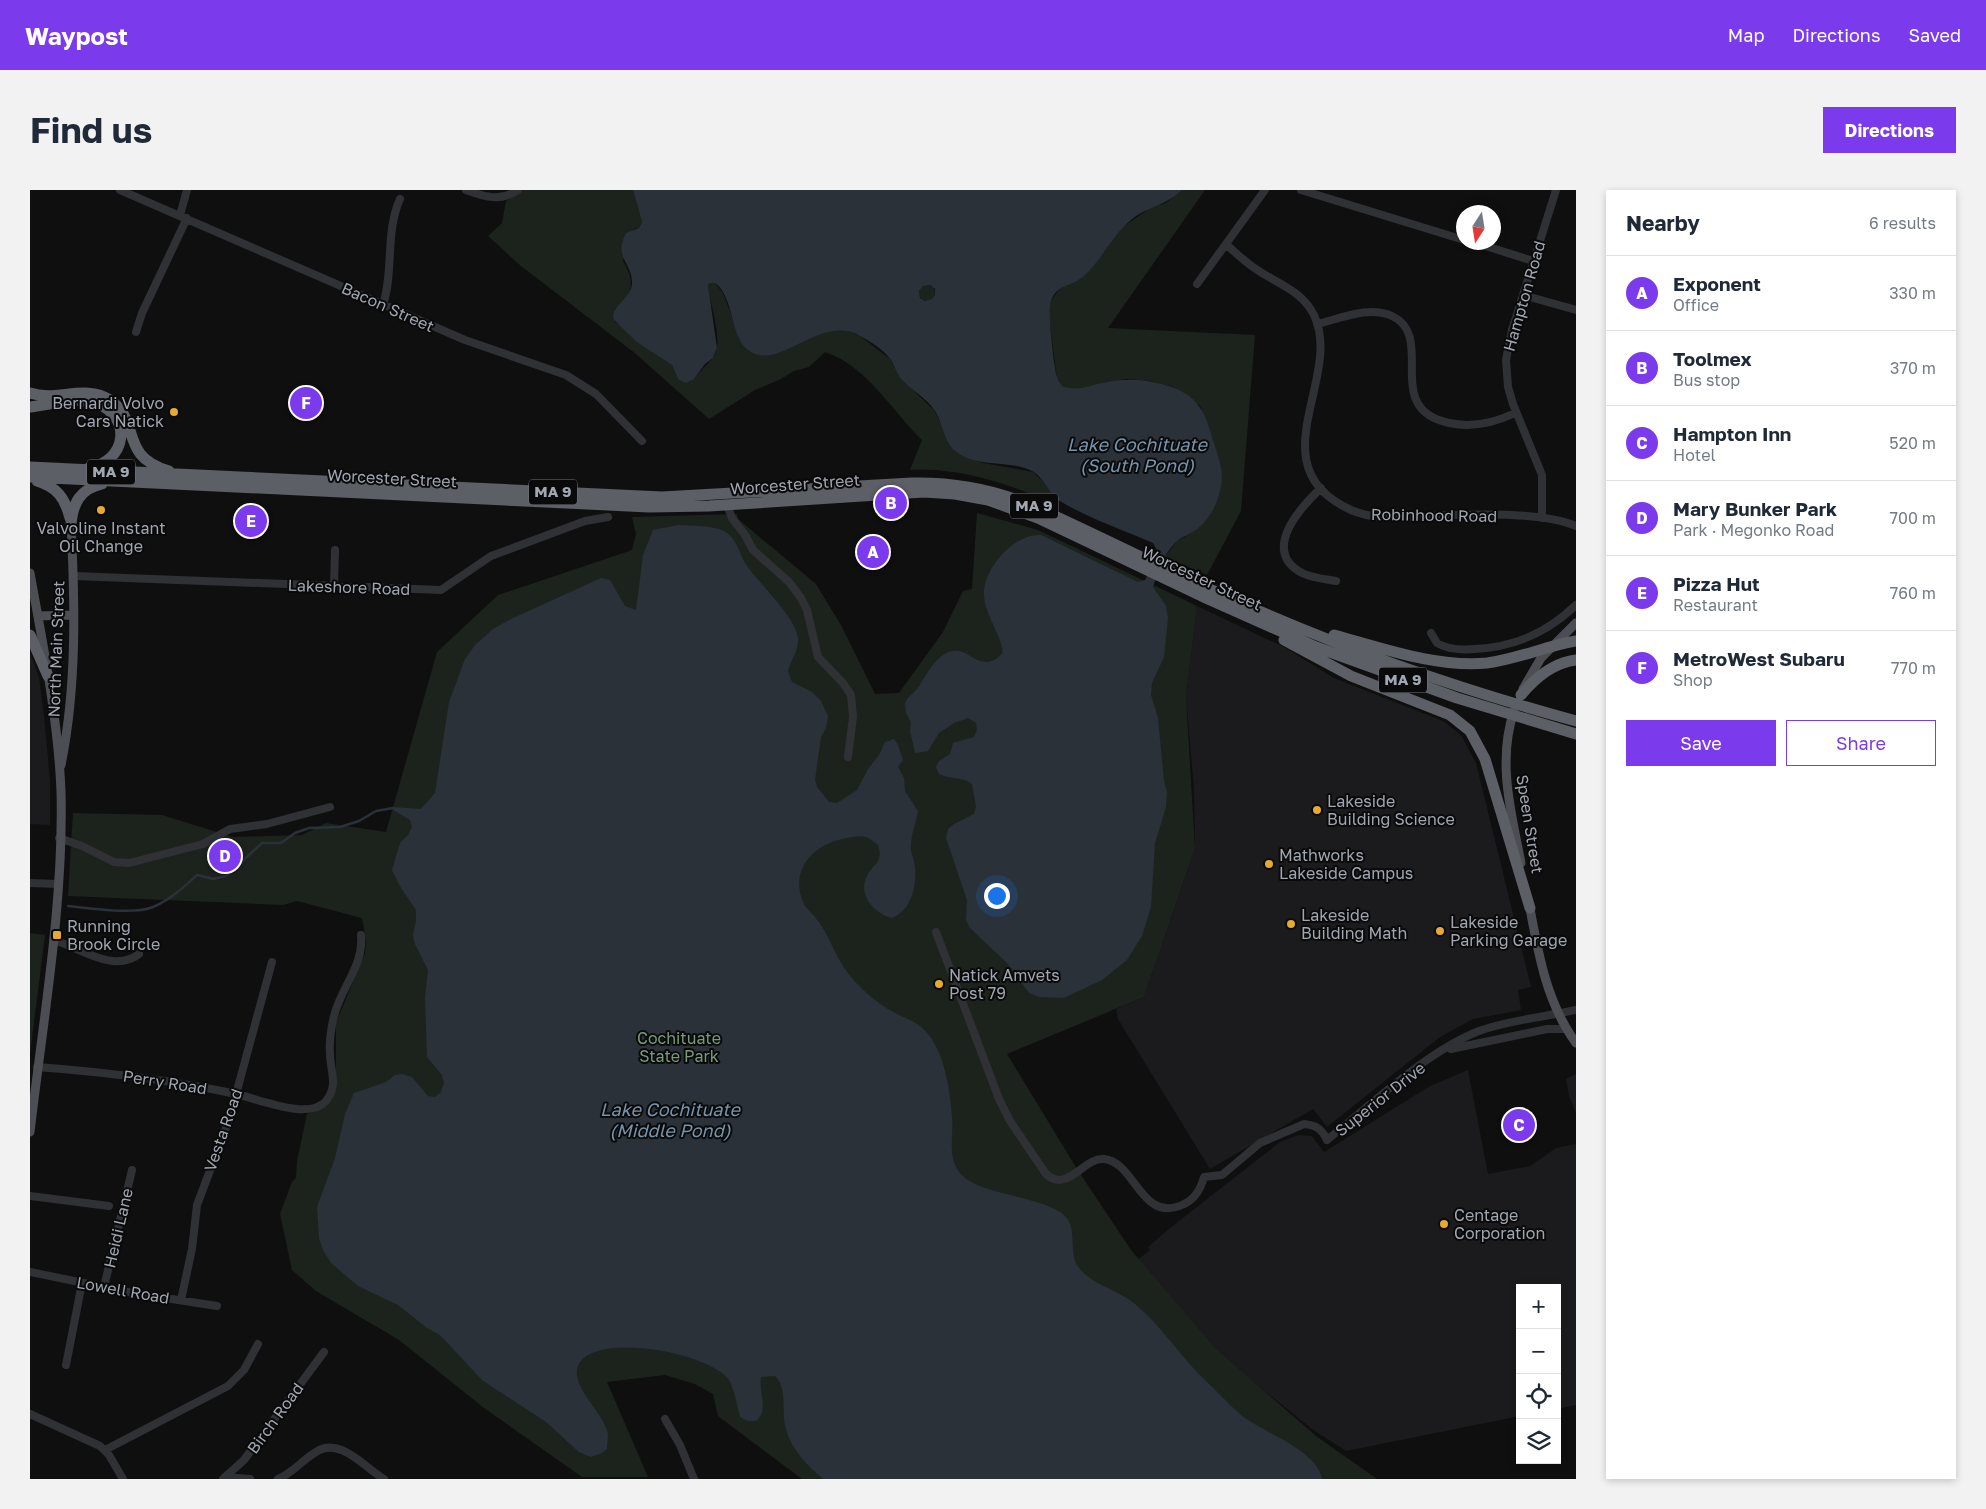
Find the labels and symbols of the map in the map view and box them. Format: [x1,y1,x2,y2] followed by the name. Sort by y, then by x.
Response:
[1456,205,1501,250] north arrow
[1499,238,1549,354] street label: Hampton Road
[339,278,437,336] street label: Bacon Street
[290,384,322,422] pin: F
[52,393,164,431] place label: Bernardi Volvo Cars Natick
[168,406,180,418] marker: Bernardi Volvo Cars Natick
[1067,433,1208,476] water label: Lake Cochituate (South Pond)
[87,460,135,484] road number: MA 9
[326,465,458,491] street label: Worcester Street
[729,469,861,499] street label: Worcester Street
[529,480,577,504] road number: MA 9
[875,484,907,522] pin: B
[1010,494,1058,518] road number: MA 9
[235,502,267,540] pin: E
[95,504,107,516] marker: Valvoline Instant Oil Change
[1371,504,1497,526] street label: Robinhood Road
[36,518,166,556] place label: Valvoline Instant Oil Change
[857,533,889,571] pin: A
[1139,541,1265,615] street label: Worcester Street
[287,575,411,599] street label: Lakeshore Road
[44,580,68,718] street label: North Main Street
[1379,668,1427,692] road number: MA 9
[1512,773,1548,875] street label: Speen Street
[1327,791,1455,829] place label: Lakeside Building Science
[1311,804,1323,816] marker: Lakeside Building Science
[209,837,241,875] pin: D
[1279,845,1413,883] place label: Mathworks Lakeside Campus
[1263,858,1275,870] marker: Mathworks Lakeside Campus
[984,883,1010,909] your location
[1301,905,1407,943] place label: Lakeside Building Math
[1450,912,1567,950] place label: Lakeside Parking Garage
[67,916,160,954] place label: Running Brook Circle
[1285,918,1297,930] marker: Lakeside Building Math
[1434,925,1446,937] marker: Lakeside Parking Garage
[51,929,63,941] marker: Running Brook Circle
[949,965,1060,1003] place label: Natick Amvets Post 79
[933,978,945,990] marker: Natick Amvets Post 79
[637,1028,721,1066] park label: Cochituate State Park
[1331,1058,1429,1140] street label: Superior Drive
[122,1065,208,1099] street label: Perry Road
[200,1086,246,1174] street label: Vesta Road
[600,1098,741,1141] water label: Lake Cochituate (Middle Pond)
[1503,1106,1535,1144] pin: C
[99,1186,137,1270] street label: Heidi Lane
[1454,1205,1545,1243] place label: Centage Corporation
[1438,1218,1450,1230] marker: Centage Corporation
[75,1272,171,1308] street label: Lowell Road
[243,1379,307,1457] street label: Birch Road

